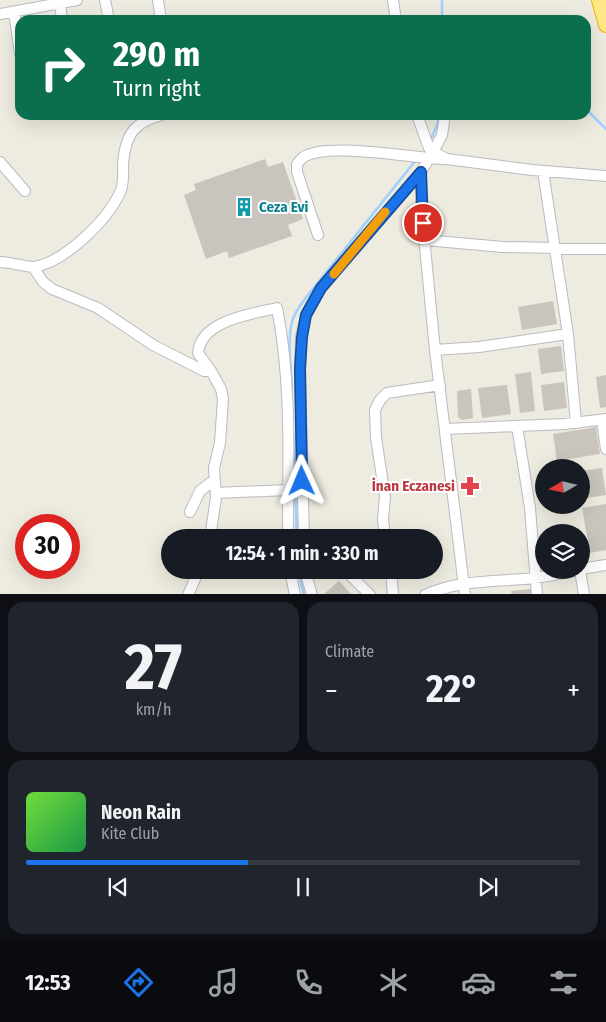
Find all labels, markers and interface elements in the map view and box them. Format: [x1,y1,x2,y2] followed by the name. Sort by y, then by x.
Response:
[113,33,200,75] text: 290 m
[30,35,95,100] icon: right
[113,75,201,102] text: Turn right
[233,196,255,218] building icon: Ceza Evi
[259,198,309,216] place label: Ceza Evi
[402,202,444,244] pin
[409,209,437,237] icon: arrive
[275,454,327,506] position arrow
[535,459,590,514] north arrow
[535,459,590,579] map controls
[459,475,481,497] pharmacy icon: İnan Eczanesi
[372,477,455,495] place label: İnan Eczanesi
[15,514,80,579] speed limit sign: 30
[535,524,590,579] button: layers
[225,542,379,565] text: 12:54 · 1 min · 330 m
[125,628,182,706] text: 27
[325,642,374,661] text: Climate
[426,666,479,712] text: 22°
[325,674,338,707] text: −
[567,674,580,707] text: +
[136,700,171,719] text: km/h
[101,801,181,824] text: Neon Rain
[101,824,159,843] text: Kite Club
[104,873,132,901] icon: previous
[289,873,317,901] icon: pause
[474,873,502,901] icon: next
[121,965,156,1000] icon: directions
[206,965,241,1000] icon: music
[291,965,326,1000] icon: phone
[376,965,411,1000] icon: climate
[461,965,496,1000] icon: car
[546,965,581,1000] icon: filters
[25,969,71,996] text: 12:53

